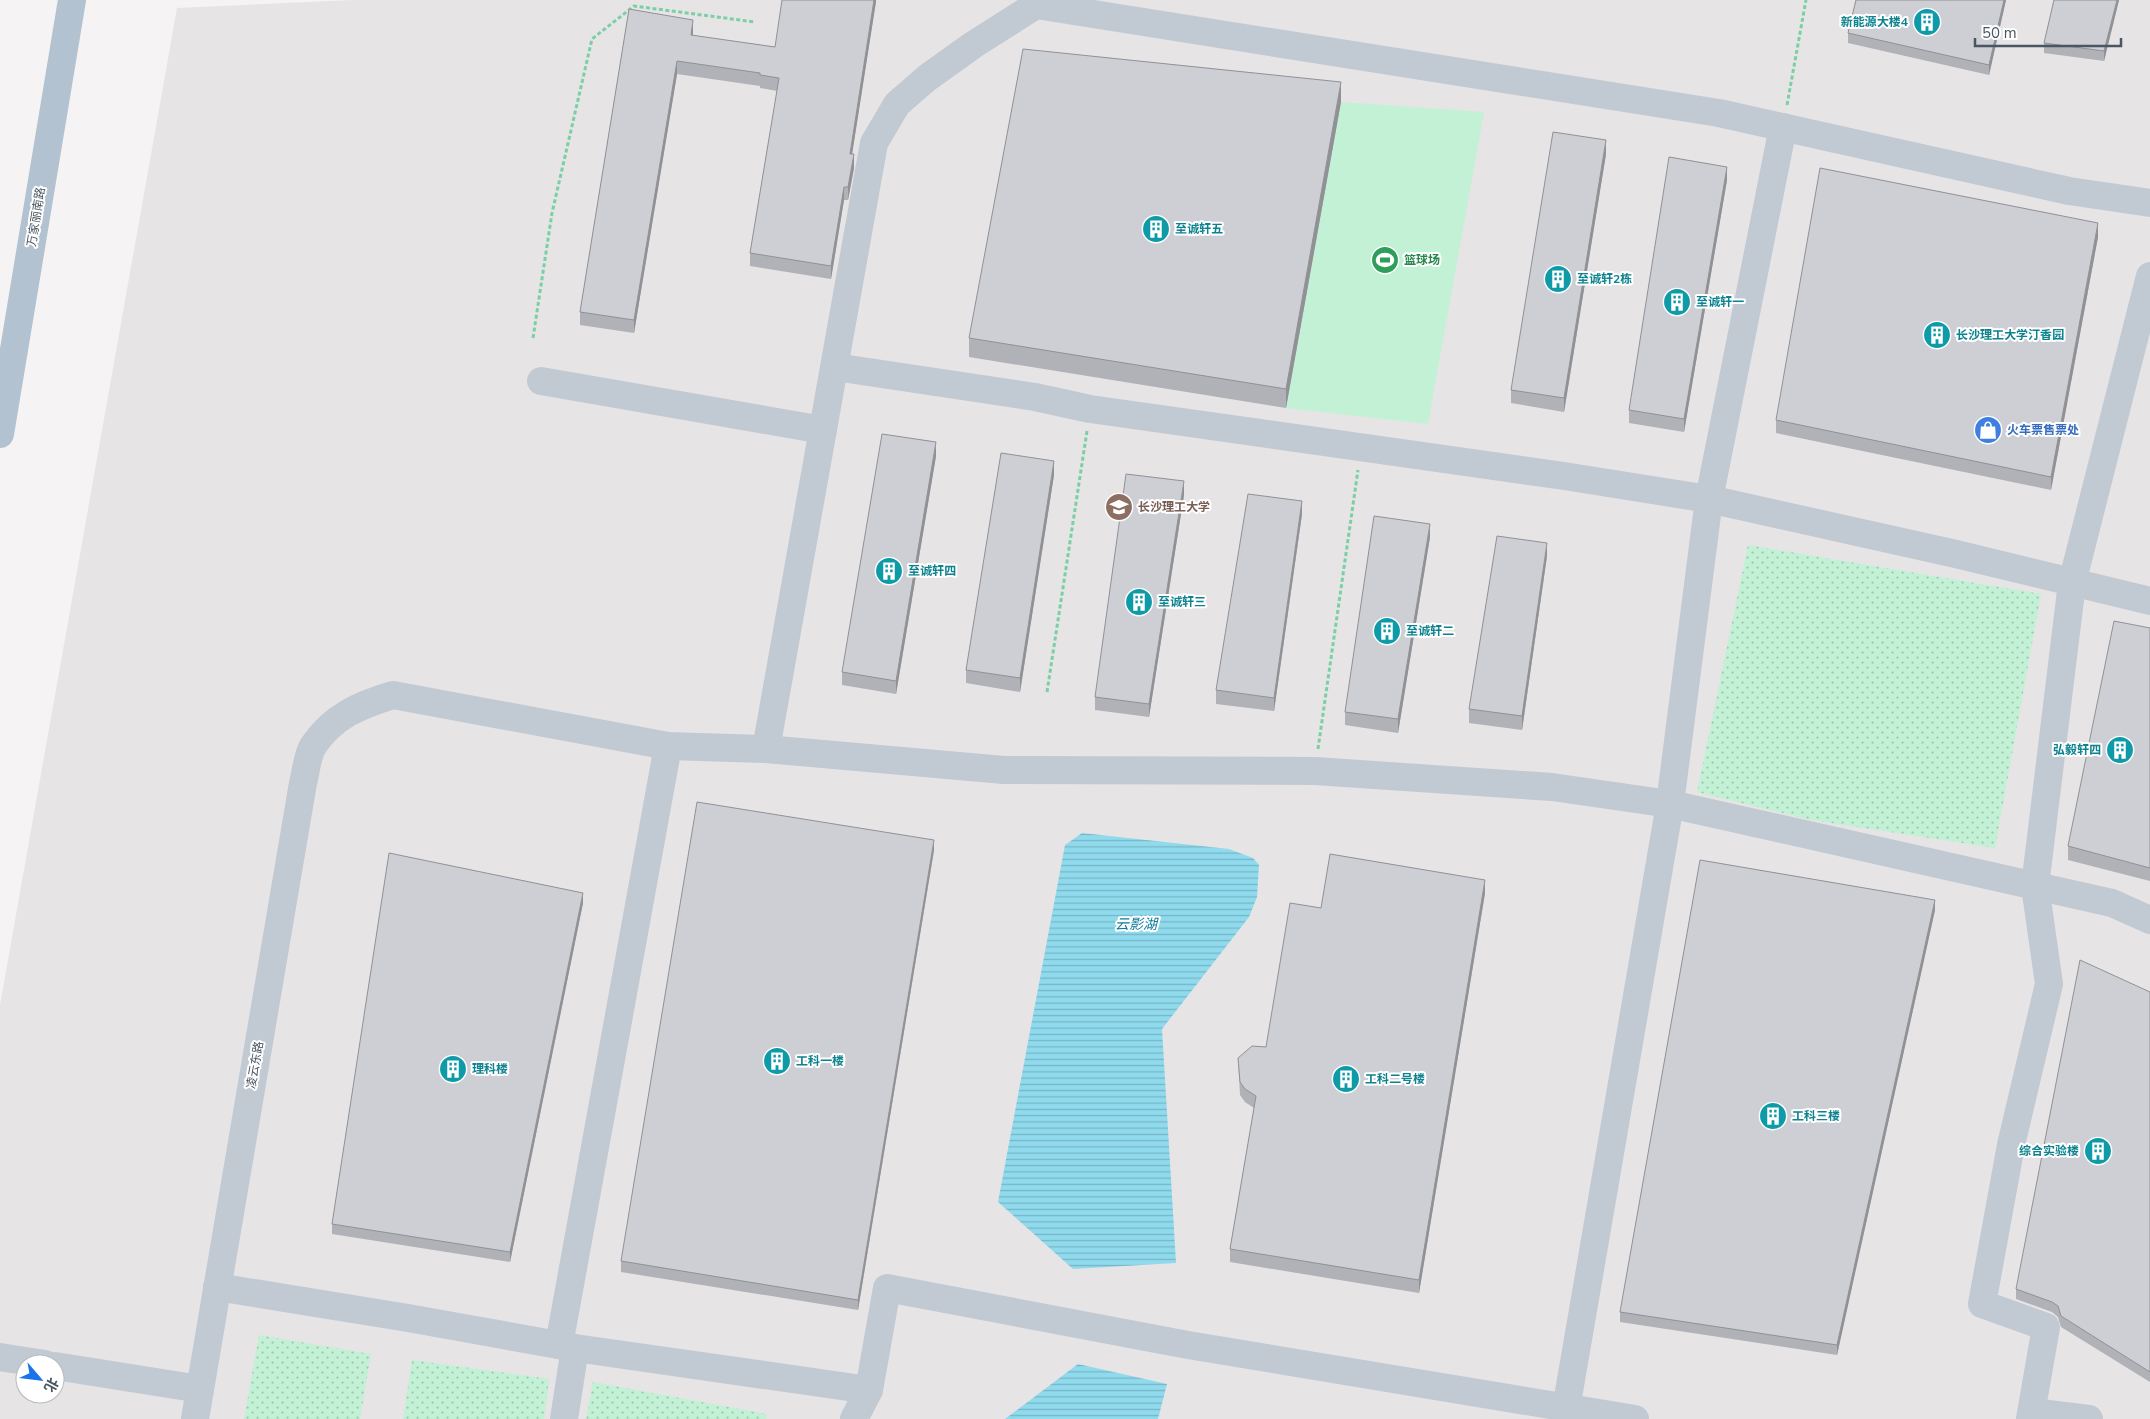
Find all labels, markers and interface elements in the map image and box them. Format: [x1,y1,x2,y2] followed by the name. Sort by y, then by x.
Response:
[1912,7,1942,37] building icon: 新能源大楼4
[1841,14,1908,30] place label: 新能源大楼4
[1975,15,2121,47] scale bar
[1982,23,2017,43] text: 50 m
[23,186,49,248] street label: 万家丽南路
[1141,214,1171,244] building icon: 至诚轩五
[1175,221,1223,237] place label: 至诚轩五
[1370,245,1400,275] sports icon: 篮球场
[1404,252,1440,268] place label: 篮球场
[1543,264,1573,294] building icon: 至诚轩2栋
[1577,271,1632,287] place label: 至诚轩2栋
[1662,287,1692,317] building icon: 至诚轩一
[1696,294,1744,310] place label: 至诚轩一
[1922,320,1952,350] building icon: 长沙理工大学汀香园
[1956,327,2064,343] place label: 长沙理工大学汀香园
[1973,415,2003,445] shop icon: 火车票售票处
[2007,422,2079,438] place label: 火车票售票处
[1104,492,1134,522] school or university icon: 长沙理工大学
[1138,499,1210,515] place label: 长沙理工大学
[874,556,904,586] building icon: 至诚轩四
[908,563,956,579] place label: 至诚轩四
[1124,587,1154,617] building icon: 至诚轩三
[1158,594,1206,610] place label: 至诚轩三
[1372,616,1402,646] building icon: 至诚轩二
[1406,623,1454,639] place label: 至诚轩二
[2105,735,2135,765] building icon: 弘毅轩四
[2053,742,2101,758] place label: 弘毅轩四
[1115,915,1159,934] water label: 云影湖
[243,1040,267,1090] street label: 凌云东路
[762,1046,792,1076] building icon: 工科一楼
[796,1053,844,1069] place label: 工科一楼
[438,1054,468,1084] building icon: 理科楼
[472,1061,508,1077] place label: 理科楼
[1331,1064,1361,1094] building icon: 工科二号楼
[1365,1071,1425,1087] place label: 工科二号楼
[1758,1101,1788,1131] building icon: 工科三楼
[1792,1108,1840,1124] place label: 工科三楼
[2083,1136,2113,1166] building icon: 综合实验楼
[2019,1143,2079,1159] place label: 综合实验楼
[15,1354,65,1404] north arrow
[39,1374,63,1396] text: 北

